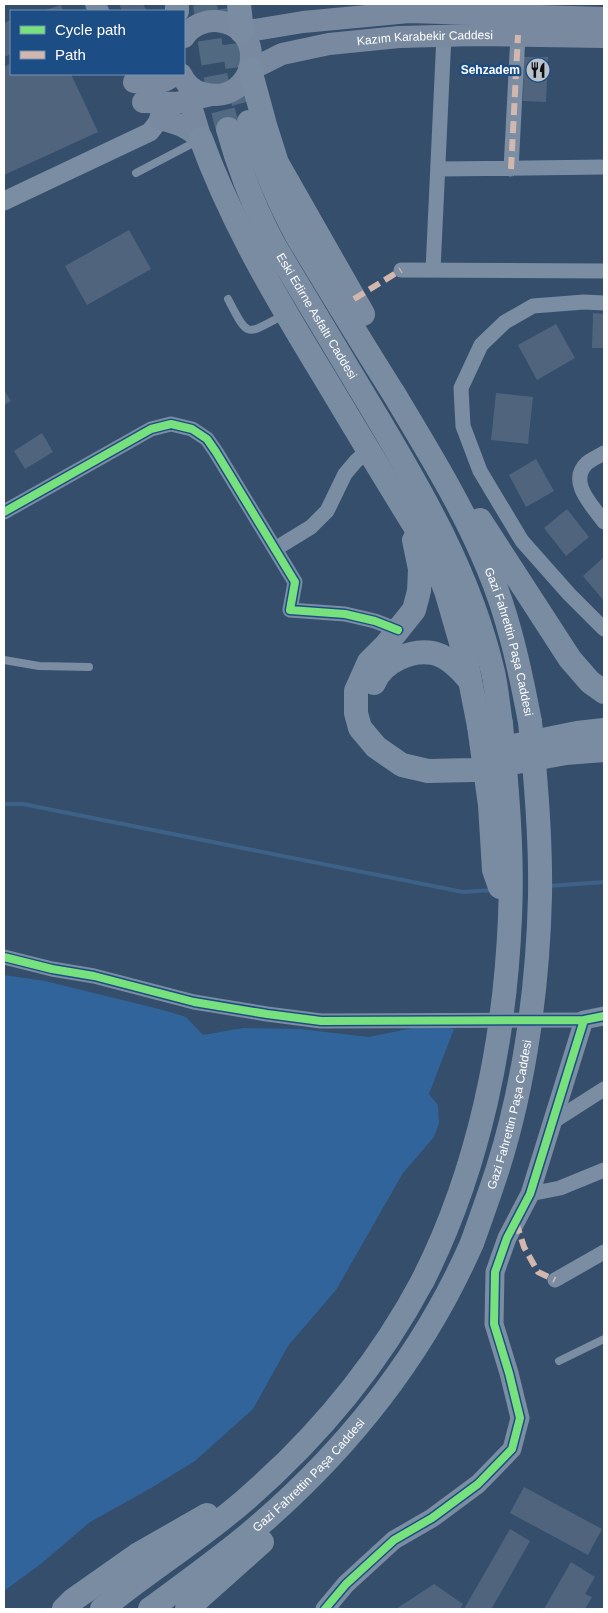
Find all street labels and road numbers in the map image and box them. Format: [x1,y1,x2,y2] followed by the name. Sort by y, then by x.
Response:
[356,28,493,48] street label: Kazım Karabekir Caddesi
[273,251,360,382] street label: Eski Edirne Asfaltı Caddesi
[482,565,536,717] street label: Gazi Fahrettin Paşa Caddesi
[484,1039,534,1191] street label: Gazi Fahrettin Paşa Caddesi
[250,1416,368,1535] street label: Gazi Fahrettin Paşa Caddesi

